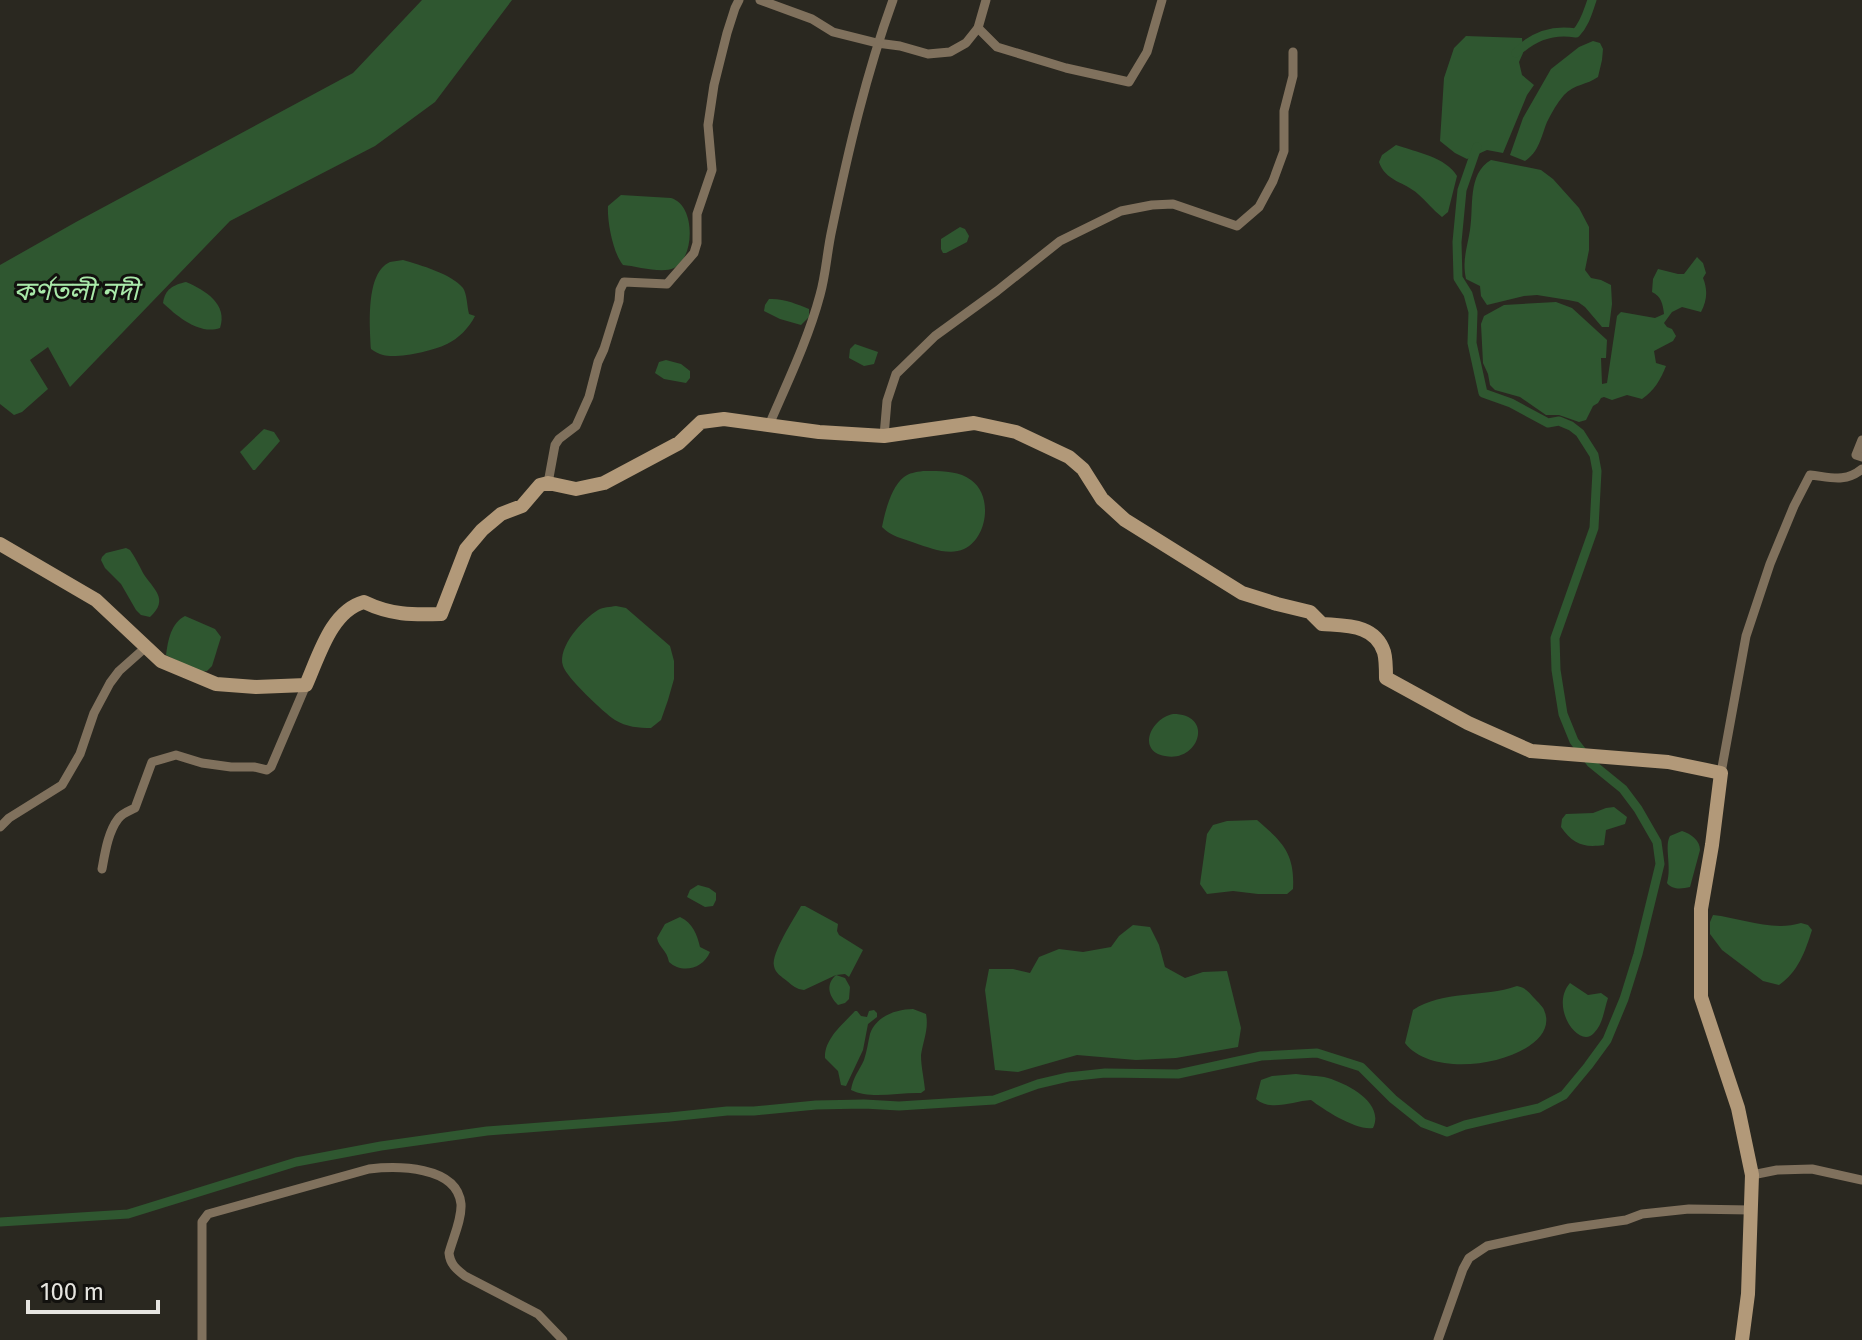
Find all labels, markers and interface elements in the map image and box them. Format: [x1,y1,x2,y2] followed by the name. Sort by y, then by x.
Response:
[13,276,144,307] water label: কর্ণতলী নদী
[28,1264,158,1314] scale bar
[40,1278,104,1306] text: 100 m

